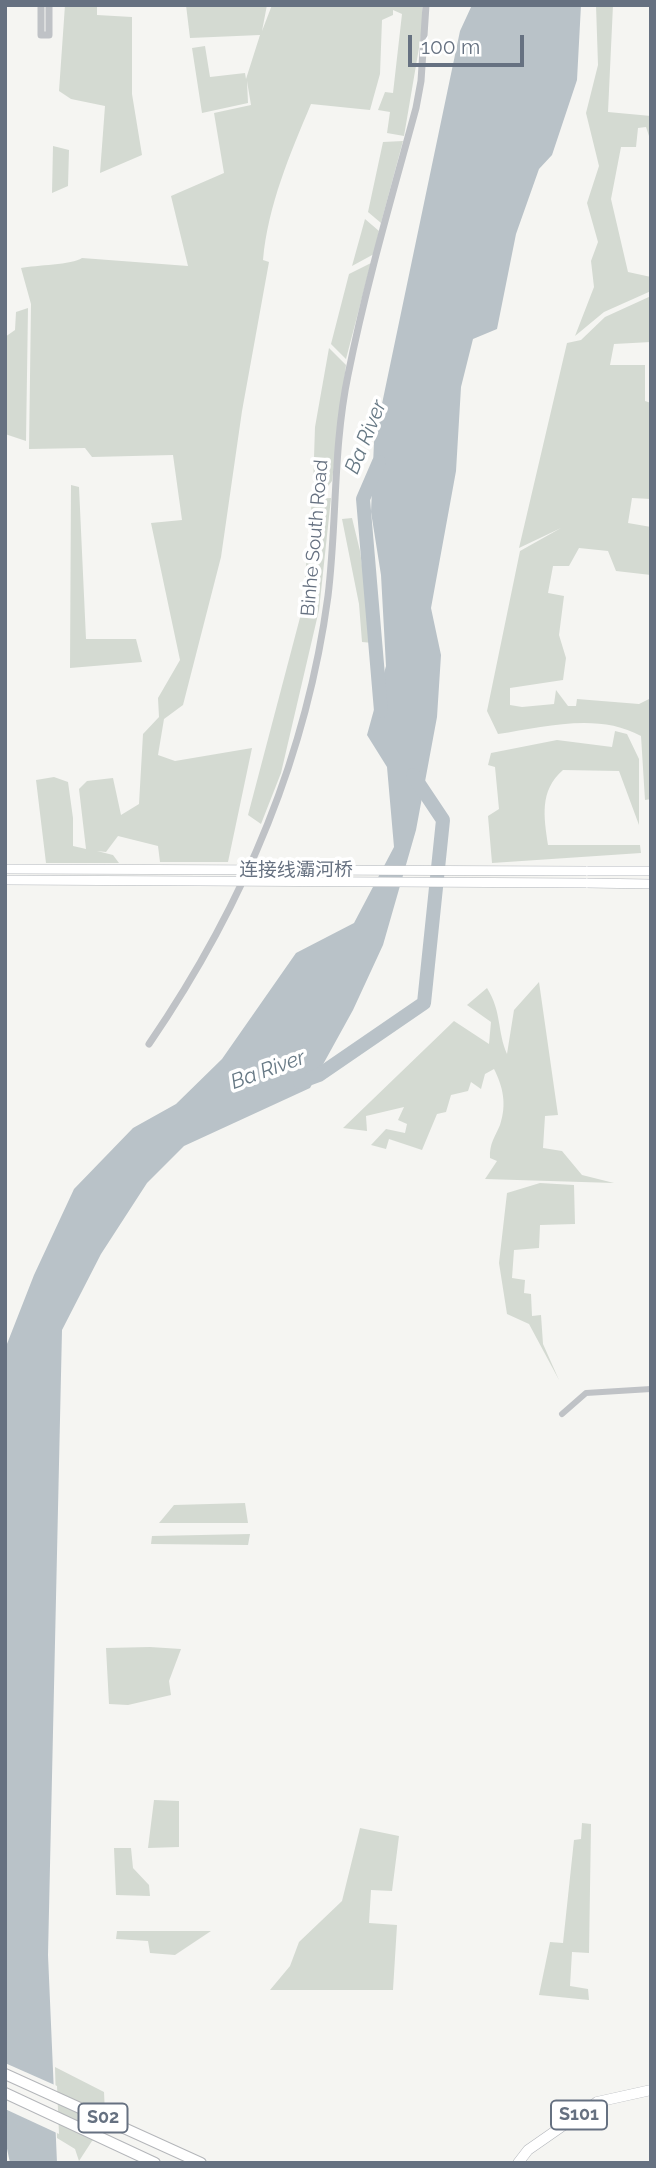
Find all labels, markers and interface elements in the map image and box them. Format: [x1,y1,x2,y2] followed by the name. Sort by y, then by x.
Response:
[411,21,526,65] scale bar
[421,34,480,59] text: 100 m
[340,396,392,478] water label: Ba River
[297,459,333,617] street label: Binhe South Road
[239,859,353,881] street label: 连接线灞河桥
[227,1045,309,1095] water label: Ba River
[551,2101,607,2130] road number: S101
[78,2104,128,2132] road number: S02

